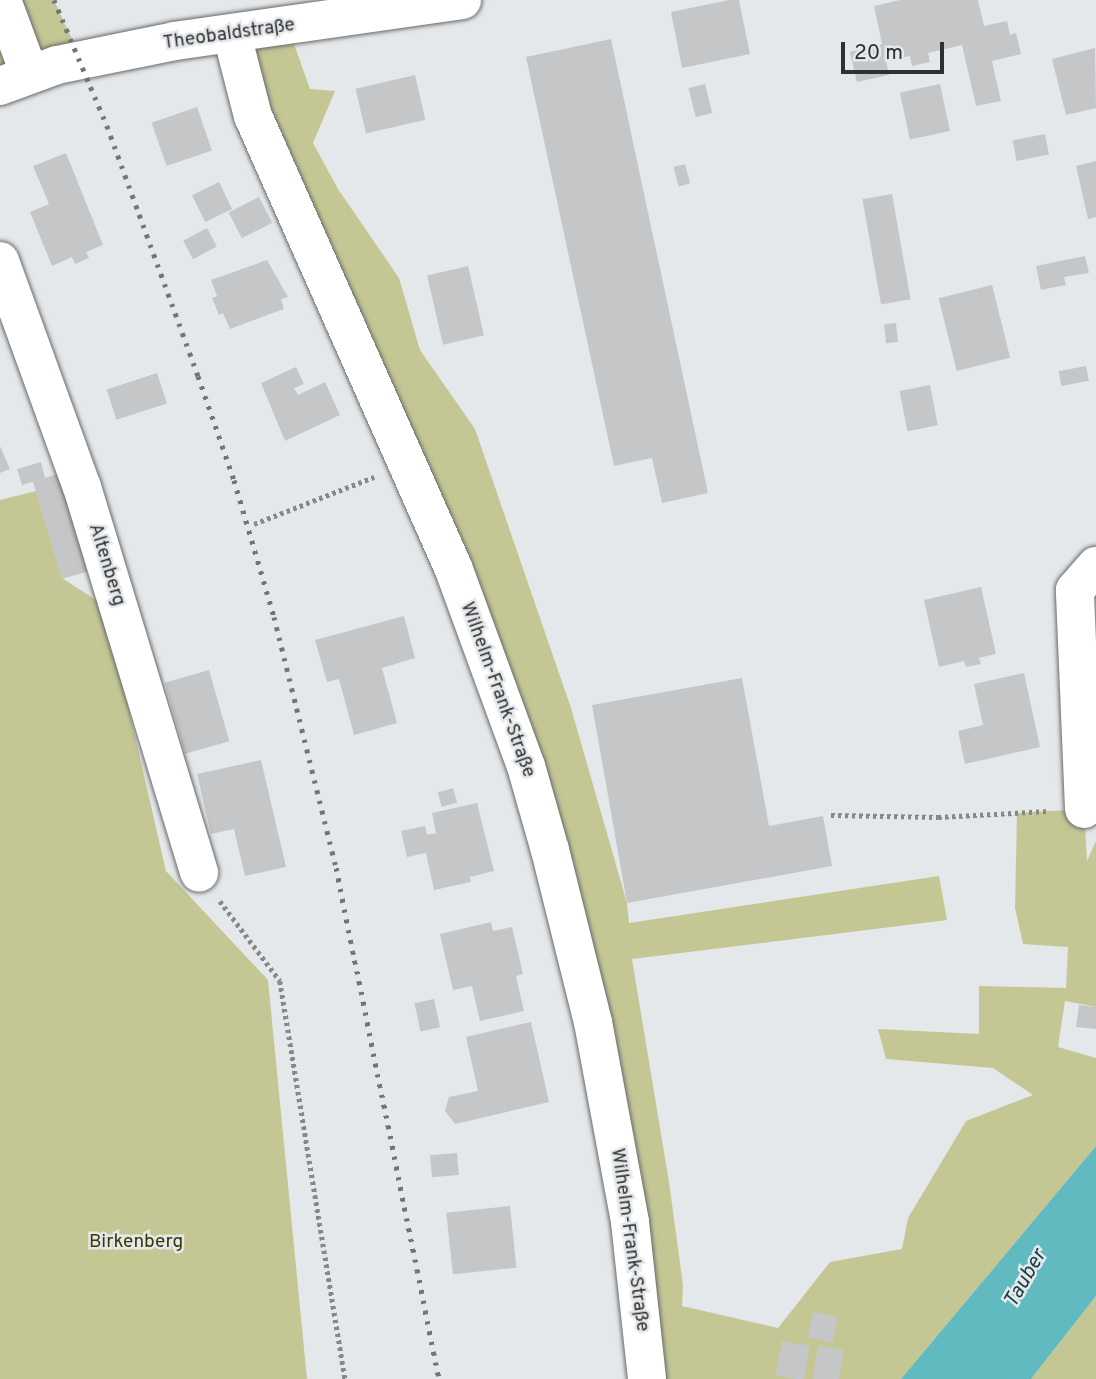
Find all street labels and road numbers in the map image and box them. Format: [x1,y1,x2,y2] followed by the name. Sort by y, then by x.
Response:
[162,14,296,56] street label: Theobaldstraße
[83,521,129,609] street label: Altenberg
[455,599,539,781] street label: Wilhelm-Frank-Straße
[605,1147,653,1333] street label: Wilhelm-Frank-Straße

